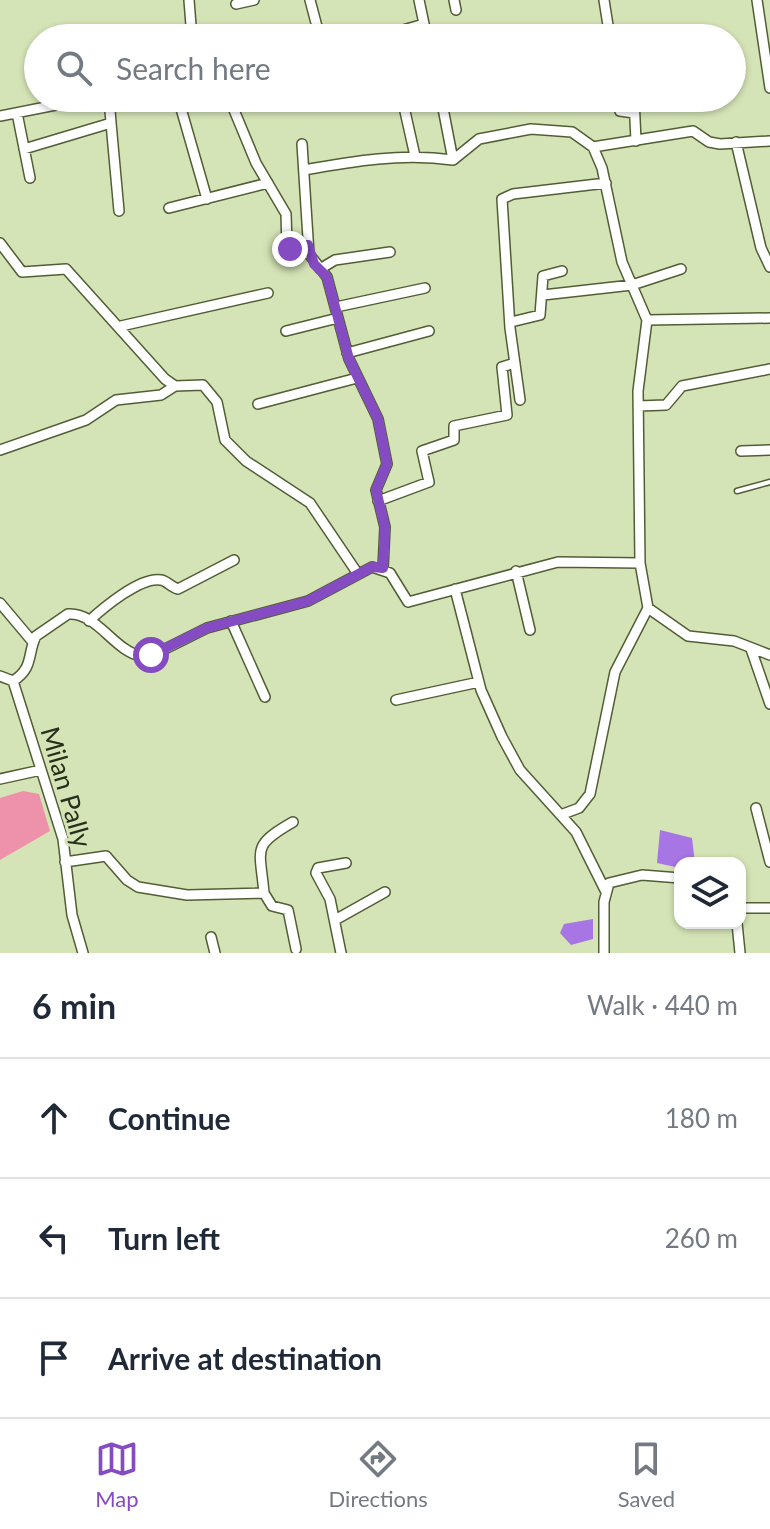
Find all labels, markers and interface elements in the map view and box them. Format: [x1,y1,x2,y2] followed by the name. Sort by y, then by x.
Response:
[24,24,746,112] search box
[52,46,96,90] icon: search
[116,50,271,86] text: Search here
[272,231,308,267] route end
[133,637,169,673] route start
[35,723,100,852] street label: Milan Pally
[674,857,746,929] map controls
[674,857,746,929] button: layers
[32,985,116,1026] text: 6 min
[587,989,738,1021] text: Walk · 440 m
[32,1096,76,1140] icon: ahead
[108,1100,231,1136] text: Continue
[665,1102,738,1134] text: 180 m
[32,1216,76,1260] icon: left
[108,1220,220,1256] text: Turn left
[665,1222,738,1254] text: 260 m
[32,1336,76,1380] icon: arrive
[108,1340,382,1376] text: Arrive at destination
[95,1437,139,1512] tab: Map
[329,1437,428,1512] tab: Directions
[618,1437,675,1512] tab: Saved

